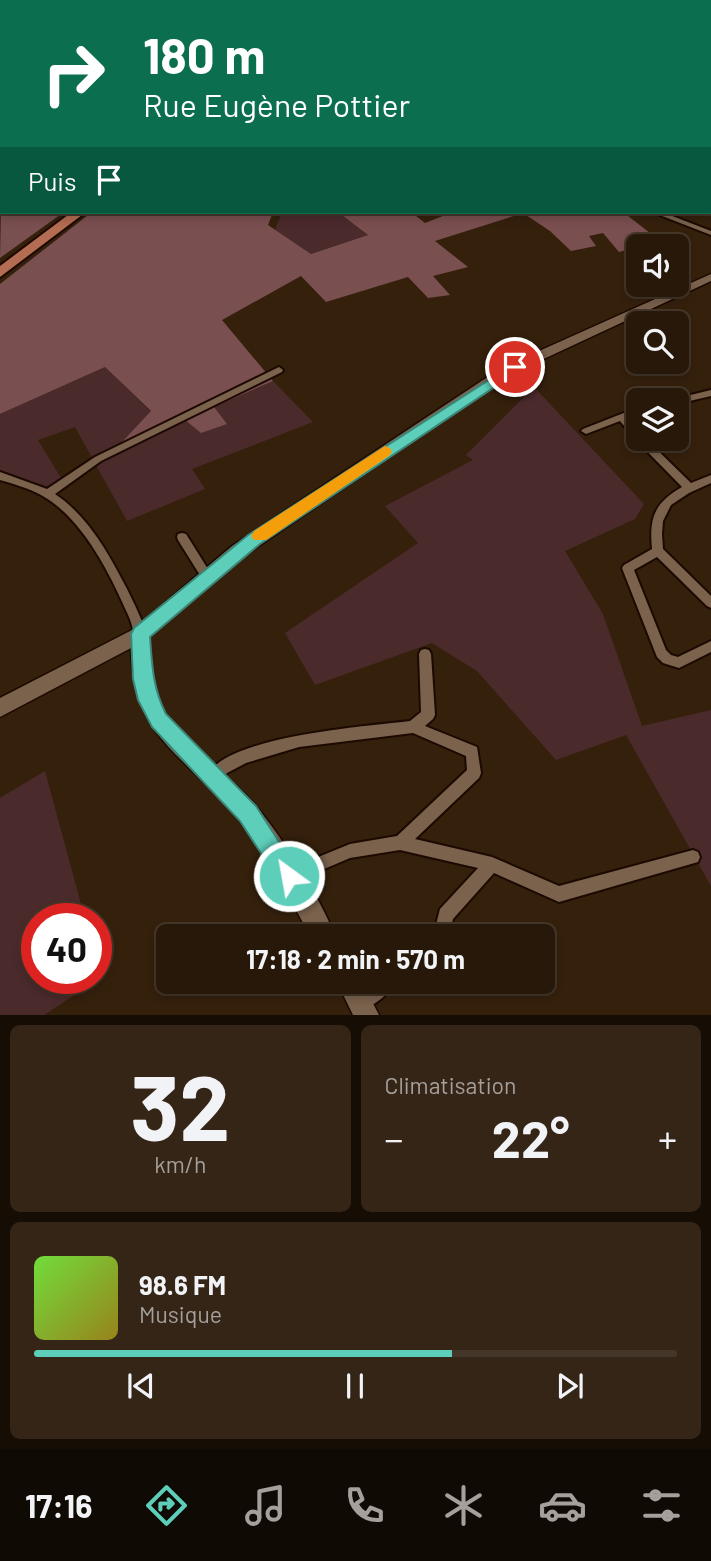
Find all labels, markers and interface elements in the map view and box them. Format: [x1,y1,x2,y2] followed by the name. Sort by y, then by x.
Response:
[143,25,266,84] text: 180 m
[28,28,119,119] icon: right
[143,85,410,123] text: Rue Eugène Pottier
[90,161,128,199] icon: arrive
[28,165,76,196] text: Puis
[626,234,689,451] map controls
[626,234,689,297] button: sound
[626,311,689,374] button: search
[485,337,545,397] pin
[496,348,534,386] icon: arrive
[626,388,689,451] button: layers
[252,839,326,913] position arrow
[21,903,112,994] speed limit sign: 40
[246,943,465,974] text: 17:18 · 2 min · 570 m
[130,1050,230,1159] text: 32
[385,1071,516,1099] text: Climatisation
[492,1106,570,1168] text: 22°
[385,1115,404,1161] text: −
[658,1115,677,1161] text: +
[154,1150,206,1178] text: km/h
[139,1269,226,1300] text: 98.6 FM
[139,1300,222,1328] text: Musique
[122,1367,160,1405] icon: previous
[336,1367,374,1405] icon: pause
[551,1367,589,1405] icon: next
[142,1481,191,1530] icon: directions
[241,1481,290,1530] icon: music
[340,1481,389,1530] icon: phone
[439,1481,488,1530] icon: climate
[538,1481,587,1530] icon: car
[637,1481,686,1530] icon: filters
[25,1486,92,1524] text: 17:16

